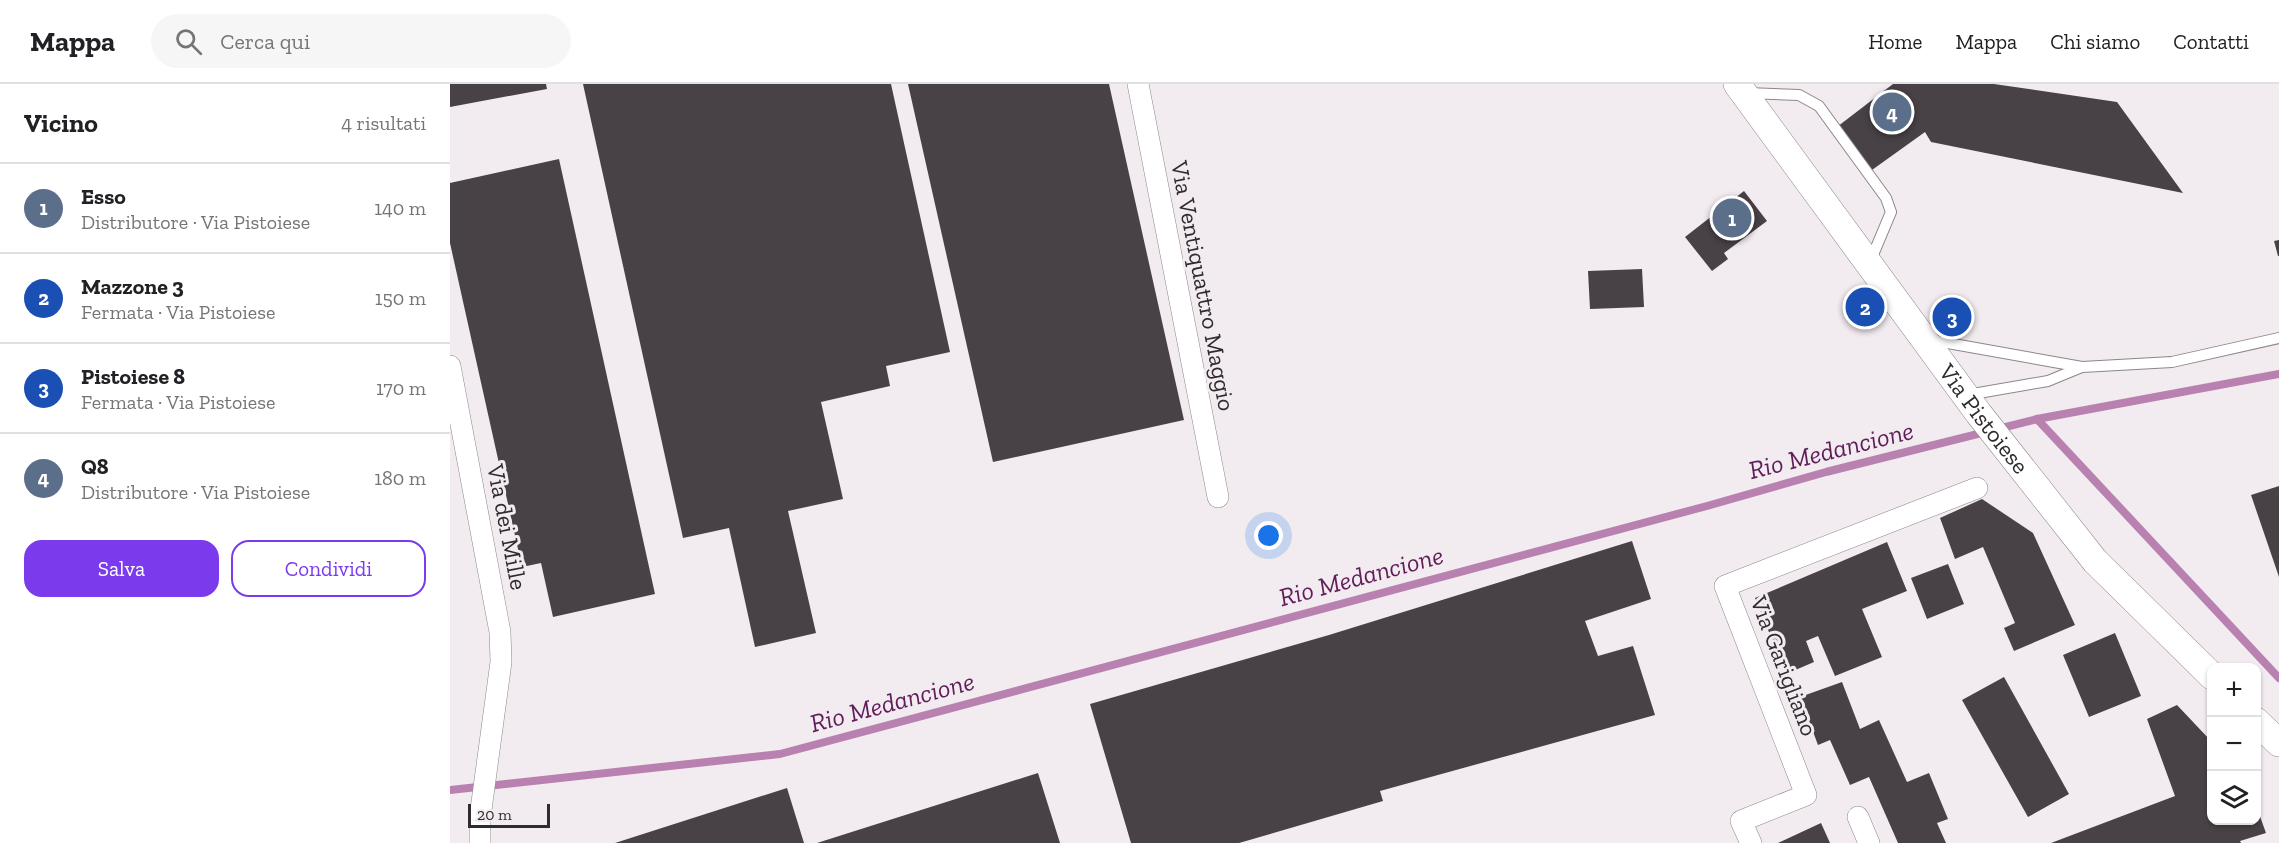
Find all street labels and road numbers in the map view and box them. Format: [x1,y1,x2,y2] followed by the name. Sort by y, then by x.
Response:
[1165,157,1242,413] street label: Via Ventiquattro Maggio
[1932,357,2036,479] street label: Via Pistoiese
[481,461,534,592] street label: Via dei Mille
[1744,591,1824,740] street label: Via Garigliano

